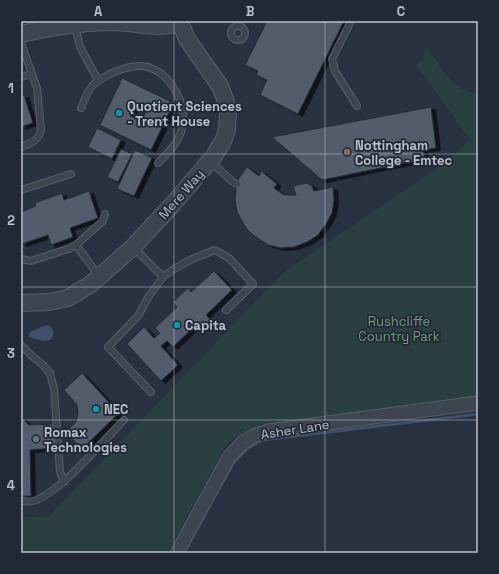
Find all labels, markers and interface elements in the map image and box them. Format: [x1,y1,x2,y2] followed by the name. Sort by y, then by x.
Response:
[94,3,103,20] text: A
[246,3,255,20] text: B
[397,3,405,20] text: C
[8,80,14,97] text: 1
[127,98,242,130] place label: Quotient Sciences - Trent House
[114,108,124,118] marker: Quotient Sciences - Trent House
[355,137,452,169] place label: Nottingham College - Emtec
[342,147,352,157] marker: Nottingham College - Emtec
[155,166,208,223] street label: Mere Way
[7,212,15,229] text: 2
[358,313,440,345] park label: Rushcliffe Country Park
[185,317,227,334] place label: Capita
[172,320,182,330] marker: Capita
[7,345,15,362] text: 3
[104,401,128,418] place label: NEC
[91,404,101,414] marker: NEC
[260,416,331,443] street label: Asher Lane
[44,424,127,456] place label: Romax Technologies
[31,434,41,444] marker: Romax Technologies
[7,477,15,494] text: 4

